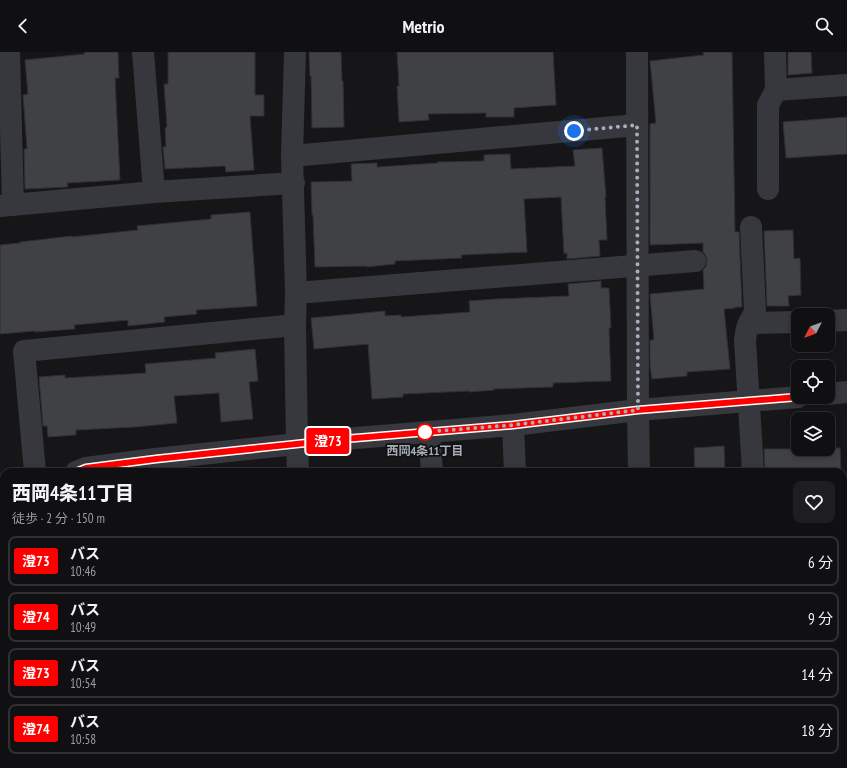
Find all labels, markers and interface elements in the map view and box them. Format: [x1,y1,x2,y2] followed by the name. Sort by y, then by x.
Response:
[12,15,34,37] icon: back
[402,15,445,38] text: Metrio
[813,15,835,37] icon: search
[564,121,584,141] your location
[791,308,835,352] north arrow
[791,308,835,456] map controls
[791,360,835,404] button: locate
[791,412,835,456] button: layers
[416,423,434,441] marker: 西岡4条11丁目
[305,428,351,454] line badge: 澄73
[314,432,342,450] text: 澄73
[386,443,464,458] place label: 西岡4条11丁目
[12,481,134,505] text: 西岡4条11丁目
[793,481,835,523] button: heart
[12,510,105,527] text: 徒歩 · 2 分 · 150 m
[70,544,100,563] text: バス
[22,552,50,570] text: 澄73
[808,553,833,572] text: 6 分
[70,563,96,580] text: 10:46
[70,600,100,619] text: バス
[22,608,50,626] text: 澄74
[808,609,833,628] text: 9 分
[70,619,96,636] text: 10:49
[70,656,100,675] text: バス
[22,664,50,682] text: 澄73
[801,665,833,684] text: 14 分
[70,675,96,692] text: 10:54
[70,712,100,731] text: バス
[22,720,50,738] text: 澄74
[801,721,833,740] text: 18 分
[70,731,96,748] text: 10:58

